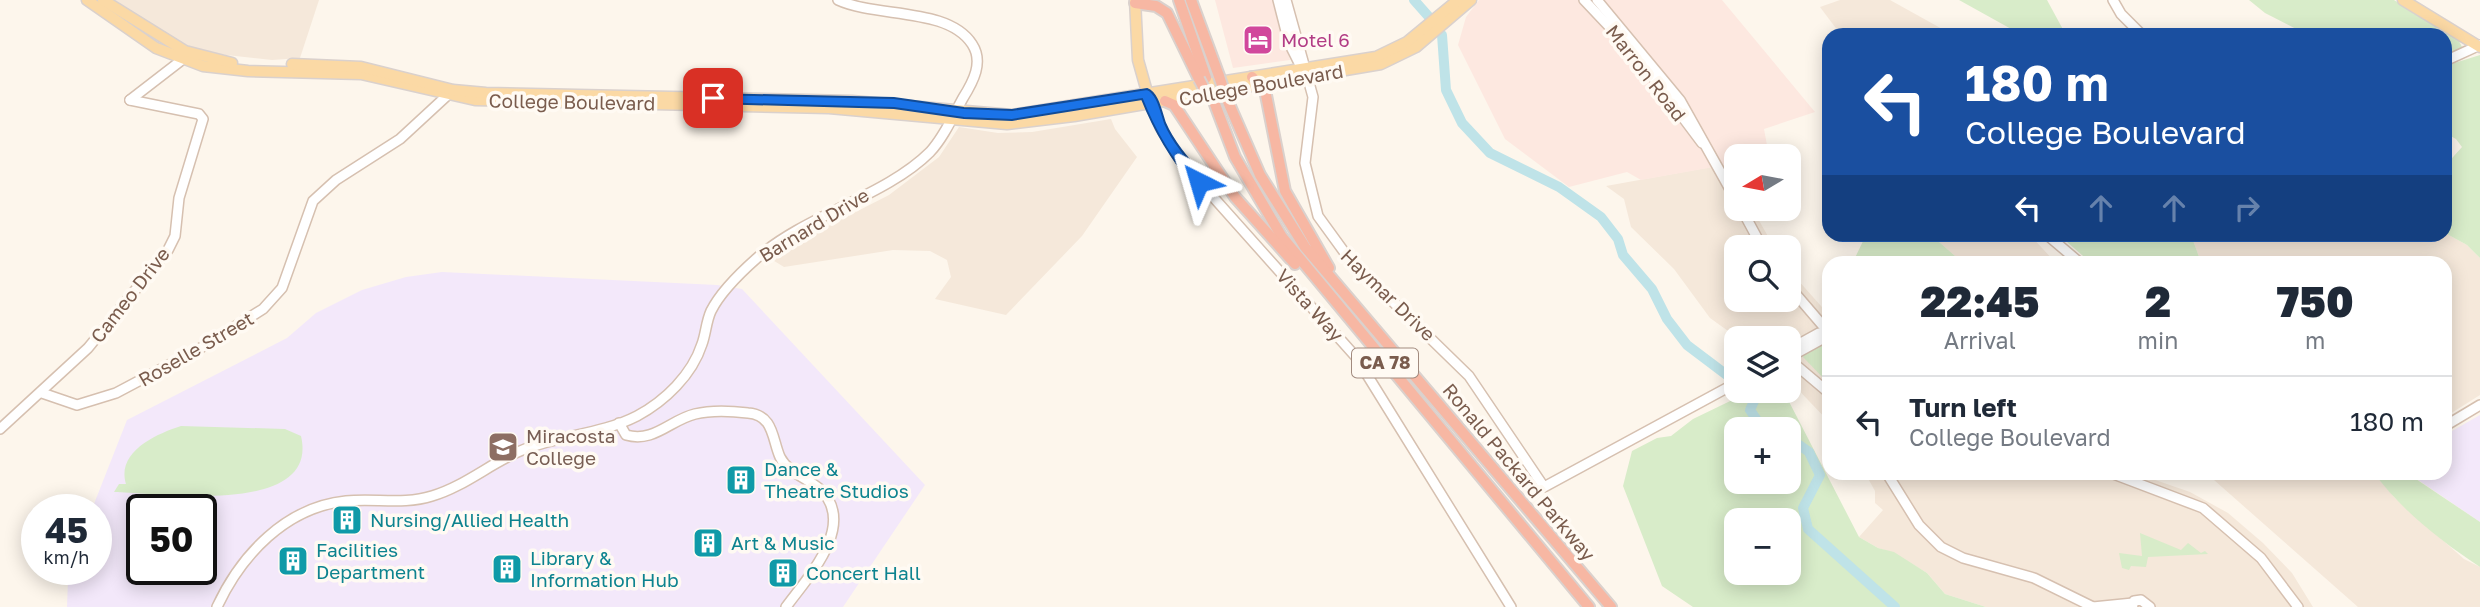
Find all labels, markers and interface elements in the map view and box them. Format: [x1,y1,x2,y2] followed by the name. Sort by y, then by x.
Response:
[1602,20,1691,126] street label: Marron Road
[1241,23,1275,57] hotel icon: Motel 6
[1281,28,1350,51] place label: Motel 6
[1965,53,2109,112] text: 180 m
[1850,56,1941,147] icon: left
[1177,59,1345,110] street label: College Boulevard
[683,68,743,128] pin
[694,79,732,117] icon: arrive
[489,89,656,114] street label: College Boulevard
[1965,113,2246,151] text: College Boulevard
[1724,144,1801,220] north arrow
[1724,144,1801,585] map controls
[1162,145,1236,219] position arrow
[755,183,873,266] street label: Barnard Drive
[2009,189,2047,227] icon: left
[2082,189,2120,227] icon: ahead
[2155,189,2193,227] icon: ahead
[2228,189,2266,227] icon: right
[1724,235,1801,312] button: search
[85,242,174,347] street label: Cameo Drive
[1336,244,1440,345] street label: Haymar Drive
[1272,264,1349,346] street label: Vista Way
[1920,276,2039,326] text: 22:45
[2145,276,2171,326] text: 2
[2277,276,2354,326] text: 750
[134,306,257,391] street label: Roselle Street
[1724,326,1801,403] button: layers
[1944,326,2016,354] text: Arrival
[2138,326,2178,354] text: min
[2305,326,2325,354] text: m
[1352,348,1418,377] road number: CA 78
[1438,378,1601,565] street label: Ronald Packard Parkway
[1909,392,2017,423] text: Turn left
[1850,403,1888,441] icon: left
[2350,406,2424,437] text: 180 m
[1724,417,1801,494] button: +
[1909,423,2111,451] text: College Boulevard
[526,424,616,469] place label: Miracosta College
[486,430,520,464] school or university icon: Miracosta College
[764,457,909,502] place label: Dance & Theatre Studios
[724,463,758,497] building icon: Dance & Theatre Studios
[126,494,217,585] speed limit sign: 50
[330,503,364,537] building icon: Nursing/Allied Health
[370,508,569,531] place label: Nursing/Allied Health
[1724,508,1801,585] button: −
[45,509,88,551] text: 45
[691,526,725,560] building icon: Art & Music
[731,531,835,554] place label: Art & Music
[316,538,425,583] place label: Facilities Department
[276,544,310,578] building icon: Facilities Department
[44,546,89,568] text: km/h
[530,546,679,591] place label: Library & Information Hub
[490,552,524,586] building icon: Library & Information Hub
[766,556,800,590] building icon: Concert Hall
[806,561,921,584] place label: Concert Hall

